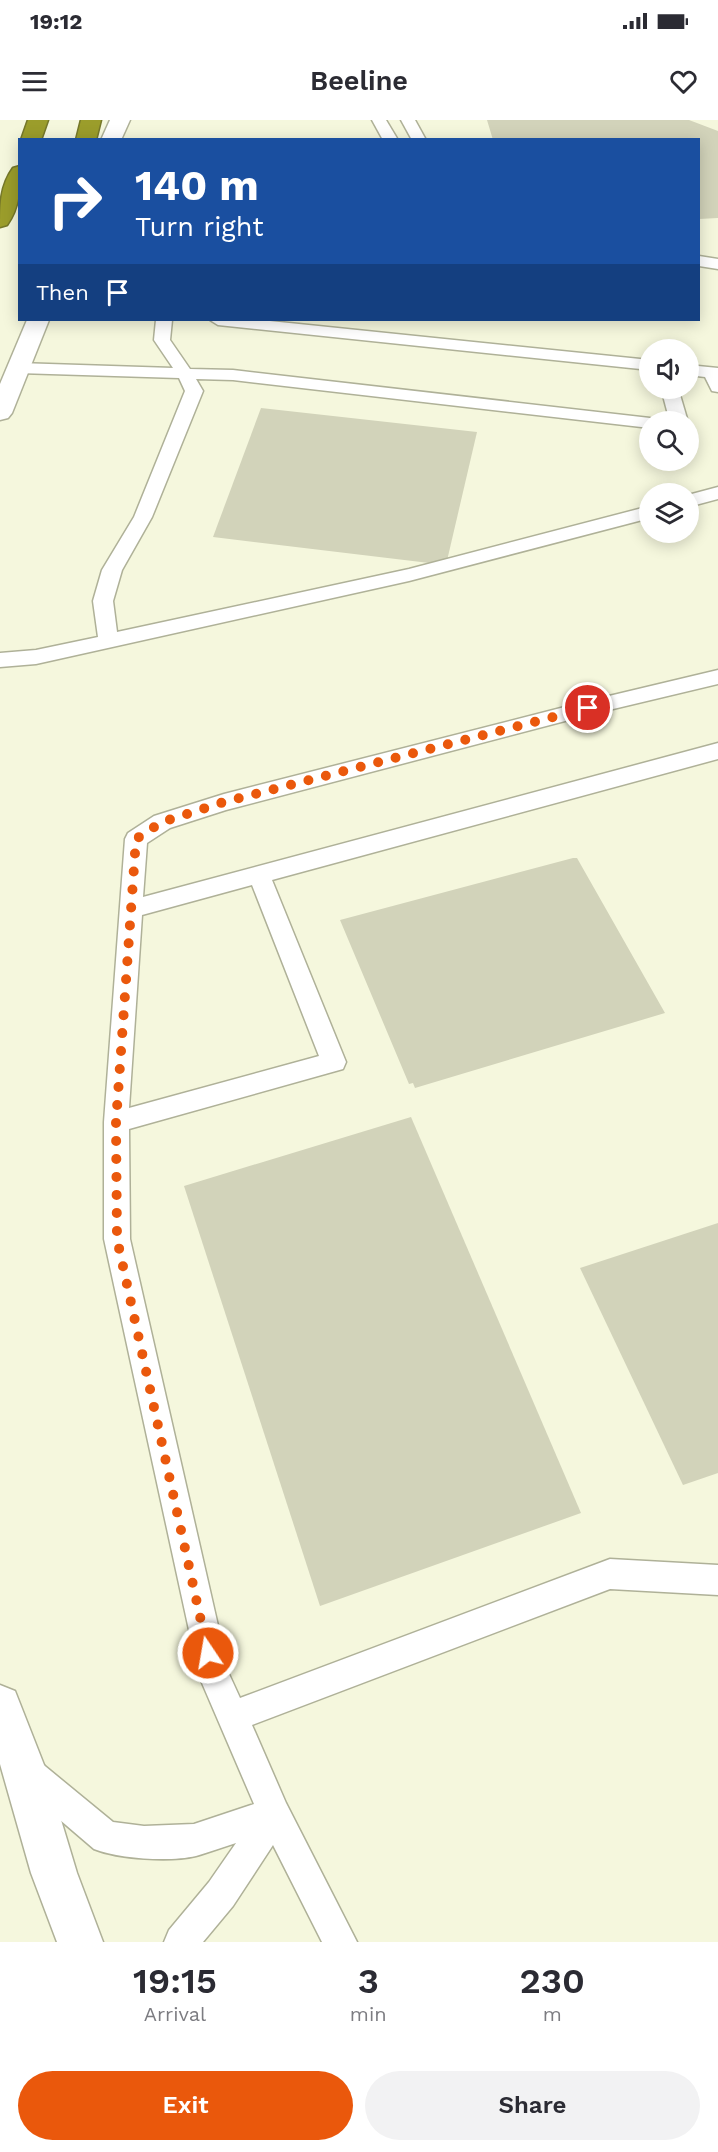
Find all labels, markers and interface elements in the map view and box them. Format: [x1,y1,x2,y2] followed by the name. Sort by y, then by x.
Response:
[30,9,82,34] text: 19:12
[18,65,51,98] icon: menu
[310,65,408,97] text: Beeline
[667,65,700,98] icon: heart
[135,161,259,210] text: 140 m
[36,162,114,240] icon: right
[135,211,264,243] text: Turn right
[101,276,134,309] icon: arrive
[36,280,89,305] text: Then
[639,339,699,543] map controls
[639,339,699,399] button: sound
[639,411,699,471] button: search
[639,483,699,543] button: layers
[562,682,613,733] pin
[571,691,604,724] icon: arrive
[176,1621,240,1685] position arrow
[133,1960,217,2002] text: 19:15
[358,1960,379,2002] text: 3
[520,1960,585,2002] text: 230
[144,2002,206,2026] text: Arrival
[350,2002,387,2026] text: min
[543,2002,562,2026] text: m
[18,2071,353,2140] button: Exit
[365,2071,700,2140] button: Share

